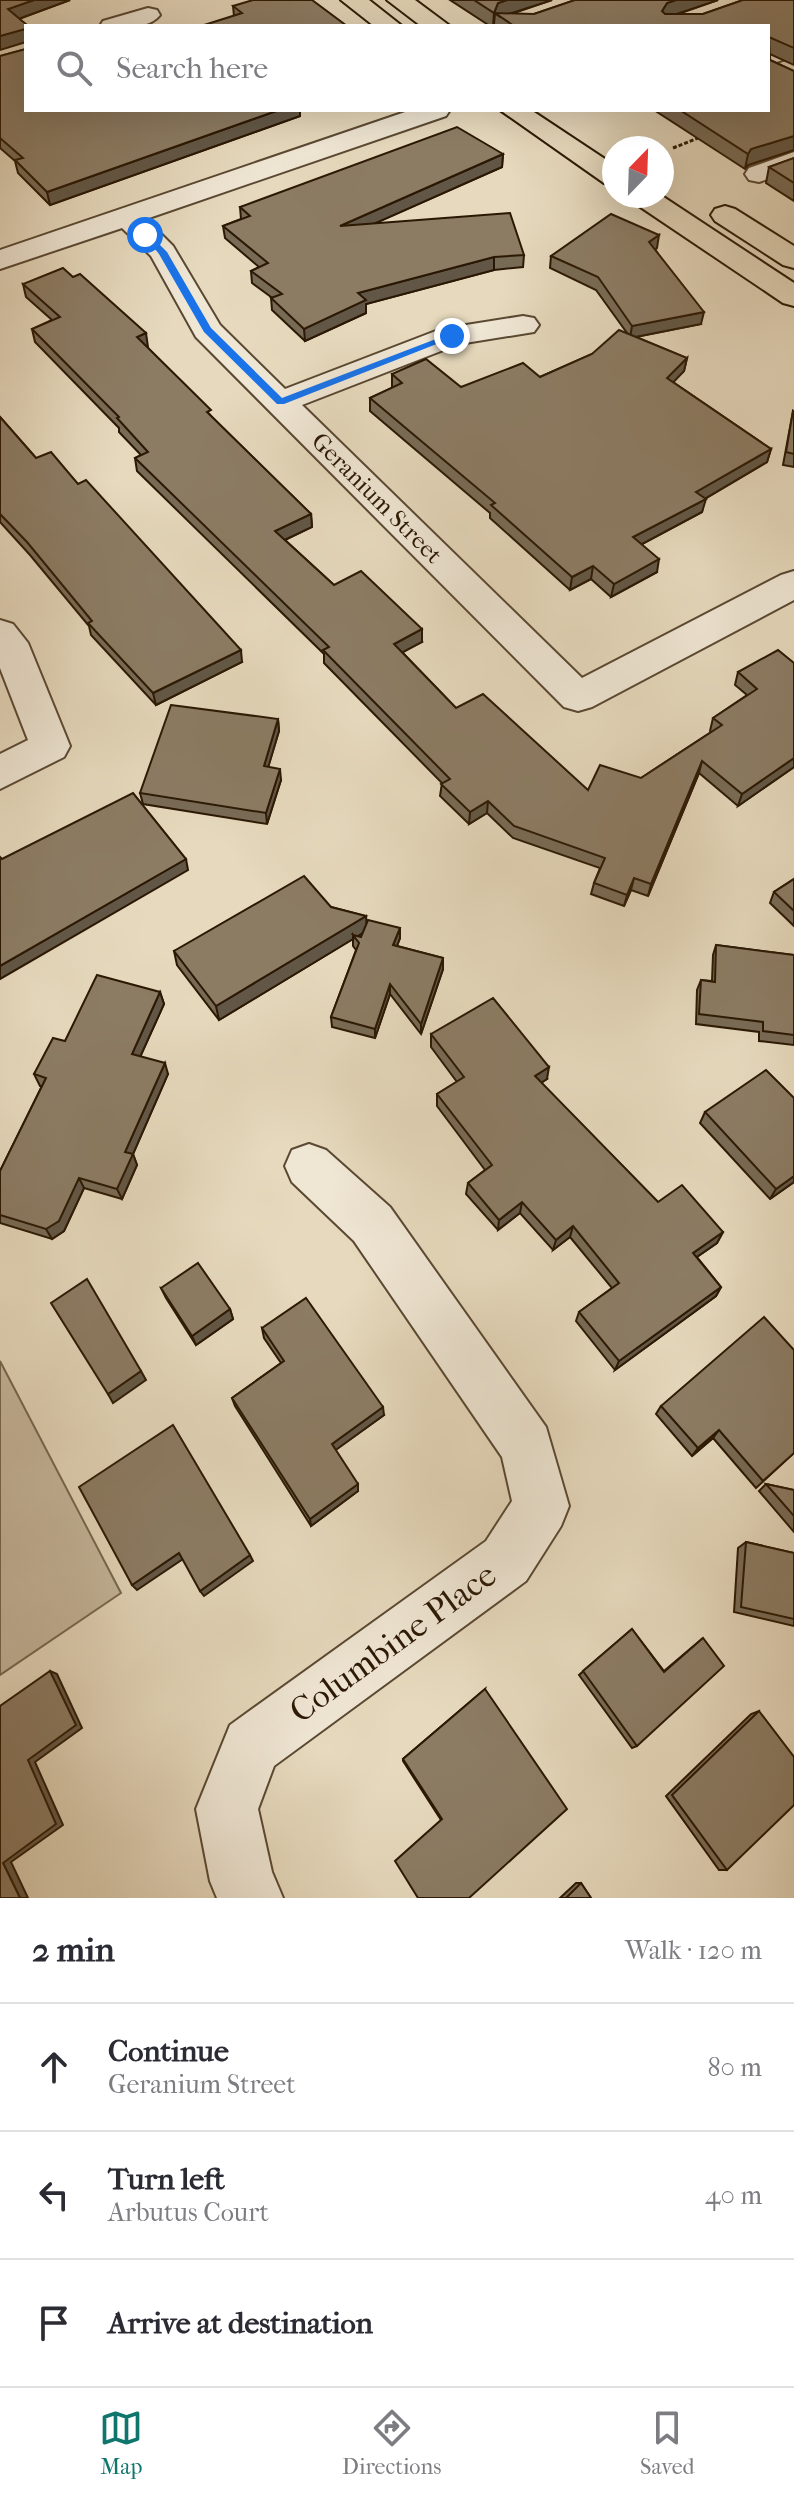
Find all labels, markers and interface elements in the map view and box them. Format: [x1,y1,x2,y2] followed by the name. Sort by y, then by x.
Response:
[24,24,770,112] search box
[52,46,96,90] icon: search
[116,51,268,86] text: Search here
[602,136,674,208] north arrow
[127,217,163,253] route start
[434,318,470,354] route end
[306,427,448,569] street label: Geranium Street
[282,1555,504,1731] street label: Columbine Place
[32,1930,115,1970] text: 2 min
[625,1935,762,1966] text: Walk · 120 m
[108,2034,229,2069] text: Continue
[32,2045,76,2089] icon: ahead
[707,2052,762,2083] text: 80 m
[108,2069,295,2100] text: Geranium Street
[108,2162,225,2197] text: Turn left
[32,2173,76,2217] icon: left
[705,2180,762,2211] text: 40 m
[108,2197,269,2228] text: Arbutus Court
[32,2301,76,2345] icon: arrive
[108,2306,373,2341] text: Arrive at destination
[99,2406,143,2480] tab: Map
[342,2406,441,2480] tab: Directions
[640,2406,695,2480] tab: Saved

